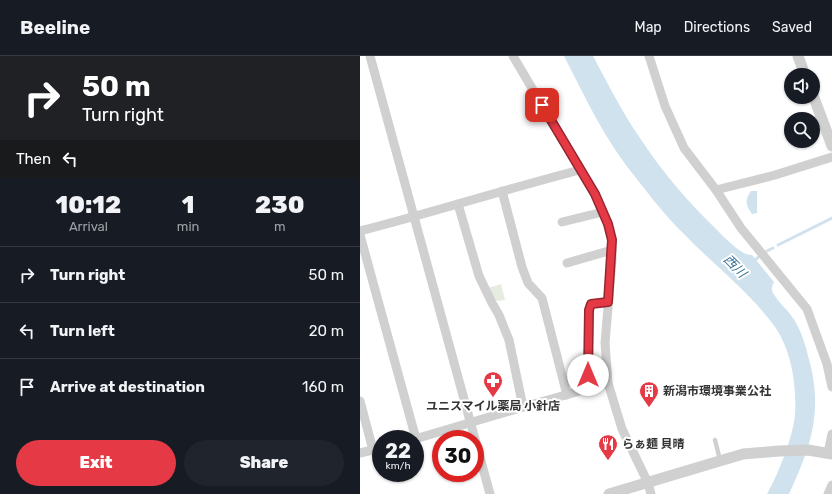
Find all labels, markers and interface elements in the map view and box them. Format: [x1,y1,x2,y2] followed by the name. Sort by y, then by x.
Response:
[20,16,90,39] text: Beeline
[635,19,662,36] text: Map
[684,19,750,36] text: Directions
[772,19,812,36] text: Saved
[784,68,820,148] map controls
[784,68,820,104] button: sound
[82,70,151,103] text: 50 m
[16,72,68,124] icon: right
[525,88,559,122] pin
[531,94,553,116] icon: arrive
[82,104,164,126] text: Turn right
[784,112,820,148] button: search
[59,148,81,170] icon: left
[16,150,51,168] text: Then
[56,191,121,219] text: 10:12
[182,191,194,219] text: 1
[255,191,304,219] text: 230
[69,219,108,234] text: Arrival
[177,219,199,234] text: min
[274,219,285,234] text: m
[720,251,751,282] water label: 西川
[16,264,38,286] icon: right
[50,266,125,284] text: Turn right
[309,266,344,284] text: 50 m
[16,320,38,342] icon: left
[50,322,115,340] text: Turn left
[309,322,344,340] text: 20 m
[567,354,609,396] position arrow
[482,370,504,398] pharmacy icon: ユニスマイル薬局 小針店
[16,376,38,398] icon: arrive
[50,378,205,396] text: Arrive at destination
[302,378,344,396] text: 160 m
[638,380,660,408] building icon: 新潟市環境事業公社
[663,384,771,398] place label: 新潟市環境事業公社
[426,399,560,413] place label: ユニスマイル薬局 小針店
[432,430,484,482] speed limit sign: 30
[597,433,619,461] restaurant icon: らぁ麺 貝晴
[622,437,685,451] place label: らぁ麺 貝晴
[385,439,411,463] text: 22
[16,440,176,486] button: Exit
[184,440,344,486] button: Share
[386,460,410,472] text: km/h

